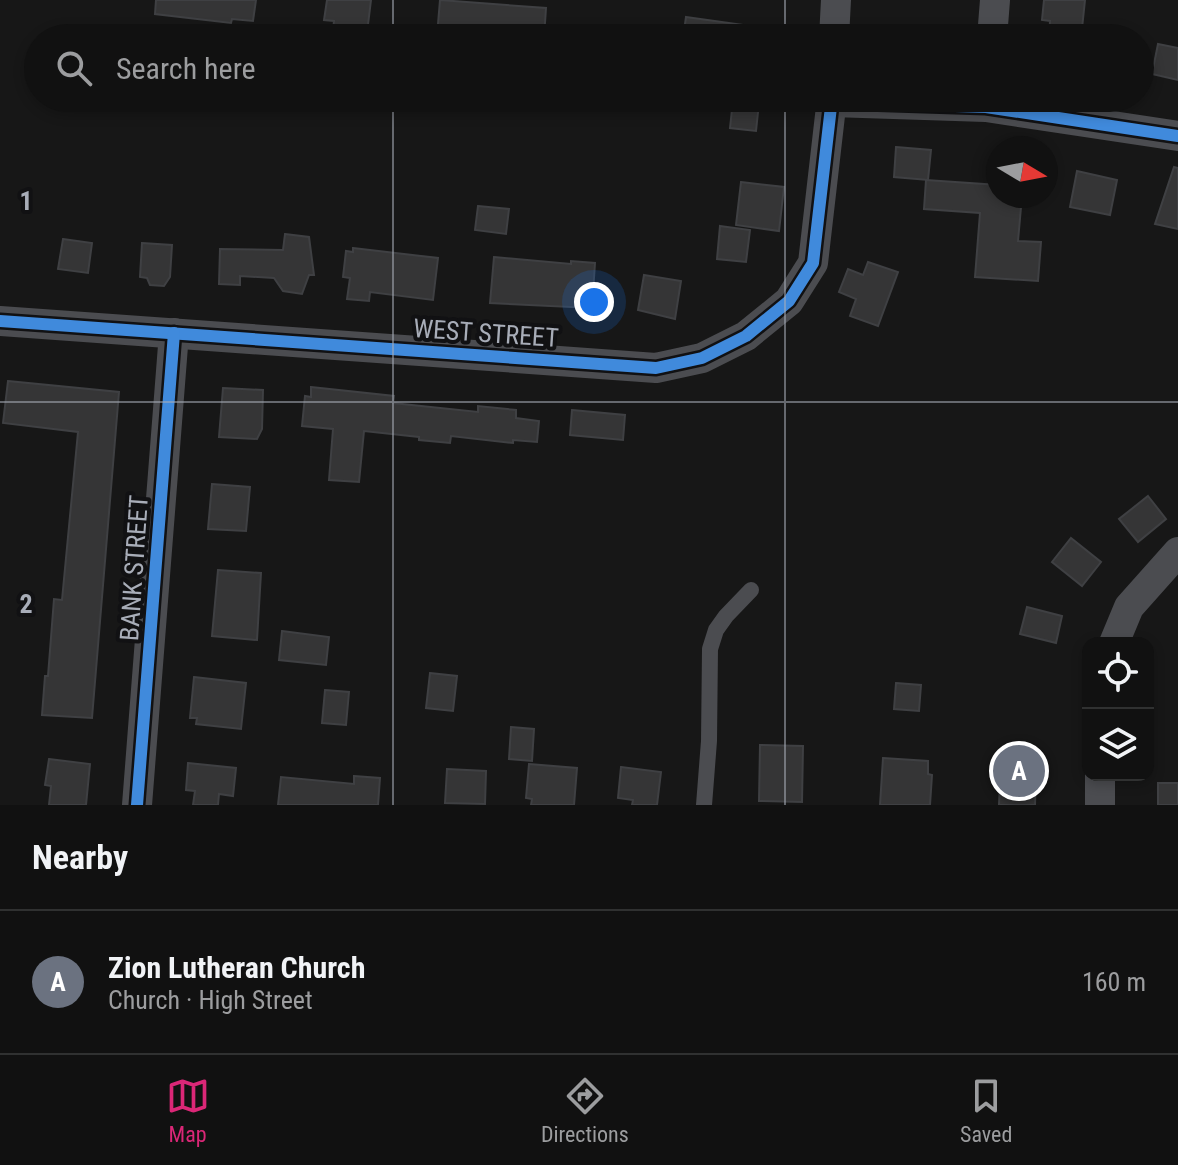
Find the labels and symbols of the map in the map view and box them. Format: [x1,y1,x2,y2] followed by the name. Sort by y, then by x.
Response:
[986,136,1058,208] north arrow
[19,186,33,216] text: 1
[574,282,614,322] your location
[412,313,560,353] street label: WEST STREET
[114,494,154,642] street label: BANK STREET
[19,589,33,619] text: 2
[993,741,1045,801] pin: A

